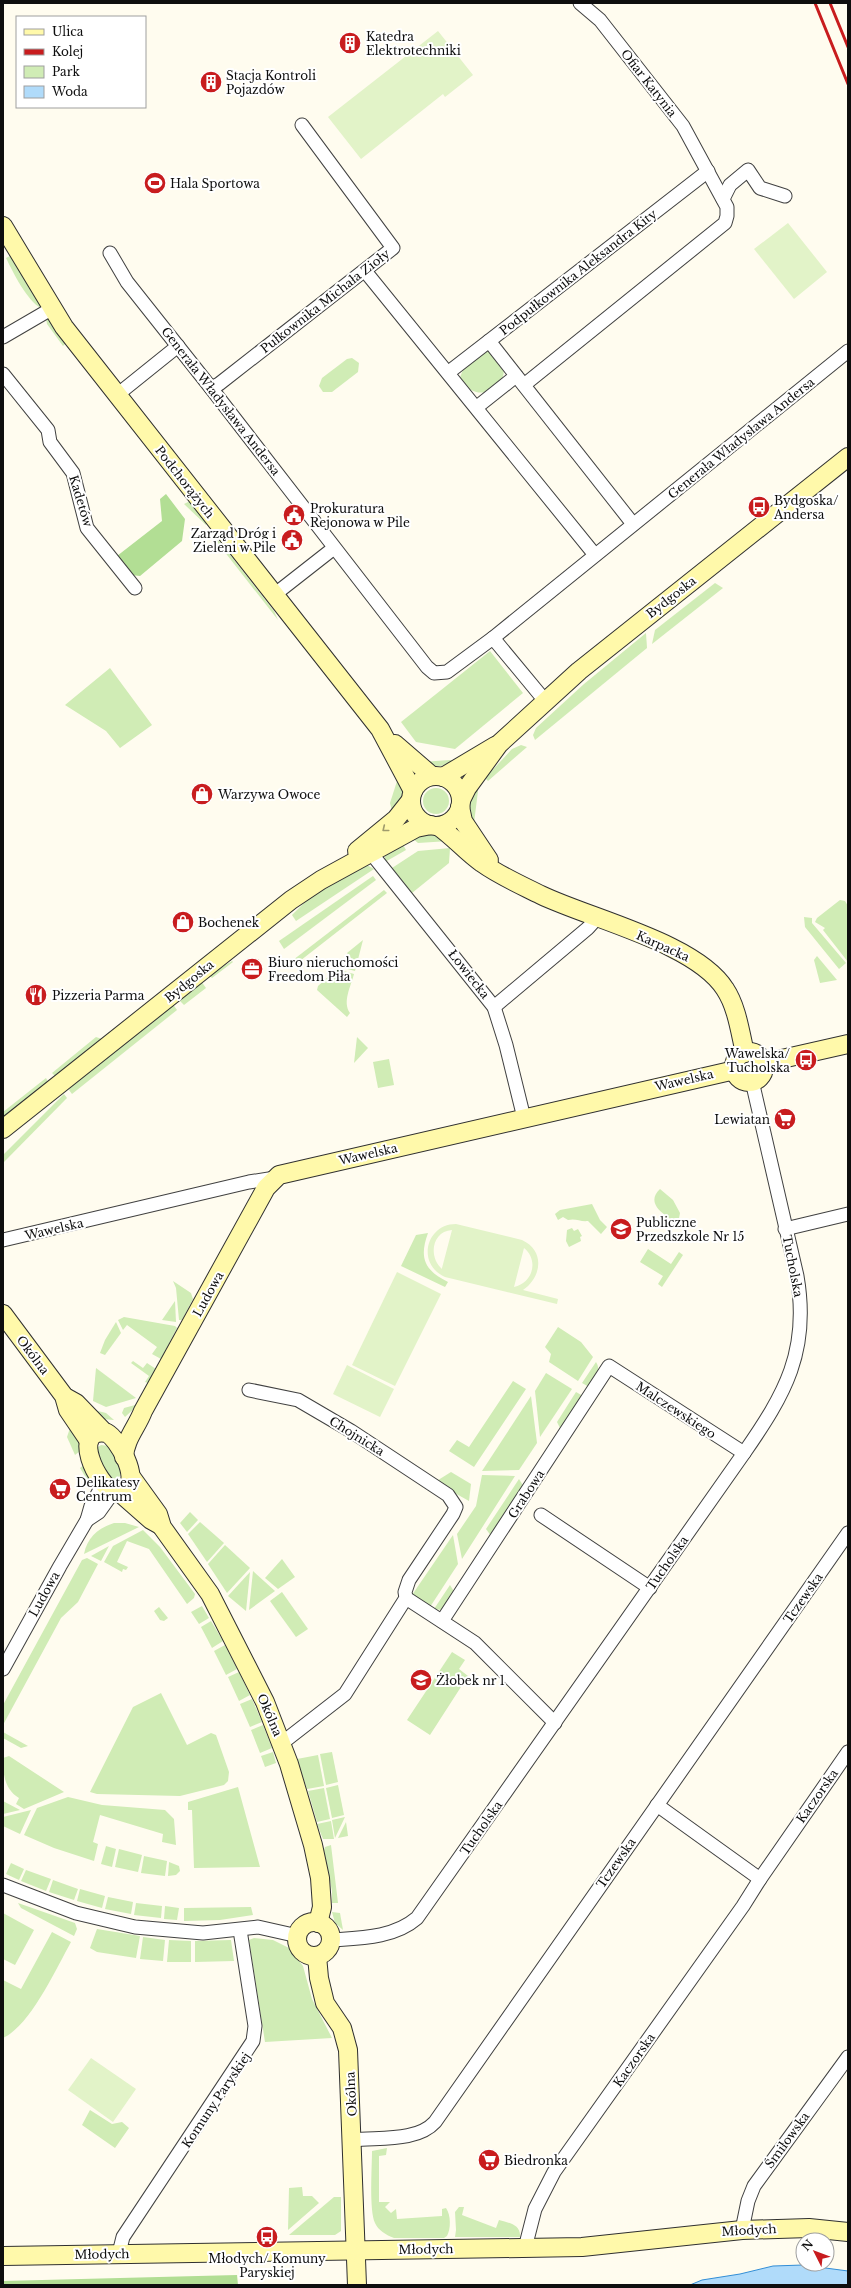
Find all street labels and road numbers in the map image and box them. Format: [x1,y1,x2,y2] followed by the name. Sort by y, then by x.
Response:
[618,46,680,120] street label: Ofiar Katynia
[496,206,660,338] street label: Podpułkownika Aleksandra Kity
[257,246,393,356] street label: Pułkownika Michała Zioły
[158,324,284,479] street label: Generała Władysława Andersa
[665,374,818,502] street label: Generała Władysława Andersa
[152,443,218,521] street label: Podchorążych
[66,473,96,529] street label: Kadetów
[643,573,699,621] street label: Bydgoska
[634,928,692,965] street label: Karpacka
[445,947,493,1002] street label: Łowiecka
[161,956,217,1005] street label: Bydgoska
[652,1066,715,1094] street label: Wawelska
[336,1140,399,1168] street label: Wawelska
[22,1215,85,1243] street label: Wawelska
[780,1234,806,1299] street label: Tucholska
[190,1269,227,1319] street label: Ludowa
[14,1333,53,1378] street label: Okólna
[633,1379,719,1442] street label: Malczewskiego
[327,1413,388,1459] street label: Chojnicka
[505,1467,547,1521] street label: Grabowa
[643,1533,691,1593] street label: Tucholska
[26,1569,63,1619] street label: Ludowa
[780,1570,826,1626] street label: Tczewska
[254,1691,286,1739] street label: Okólna
[793,1766,841,1826] street label: Kaczorska
[457,1798,505,1858] street label: Tucholska
[593,1835,639,1891] street label: Tczewska
[610,2030,658,2090] street label: Kaczorska
[178,2049,254,2151] street label: Komuny Paryskiej
[342,2071,360,2117] street label: Okólna
[761,2108,813,2171] street label: Śmiłowska
[721,2221,777,2239] street label: Młodych
[398,2241,454,2257] street label: Młodych
[74,2246,130,2262] street label: Młodych

